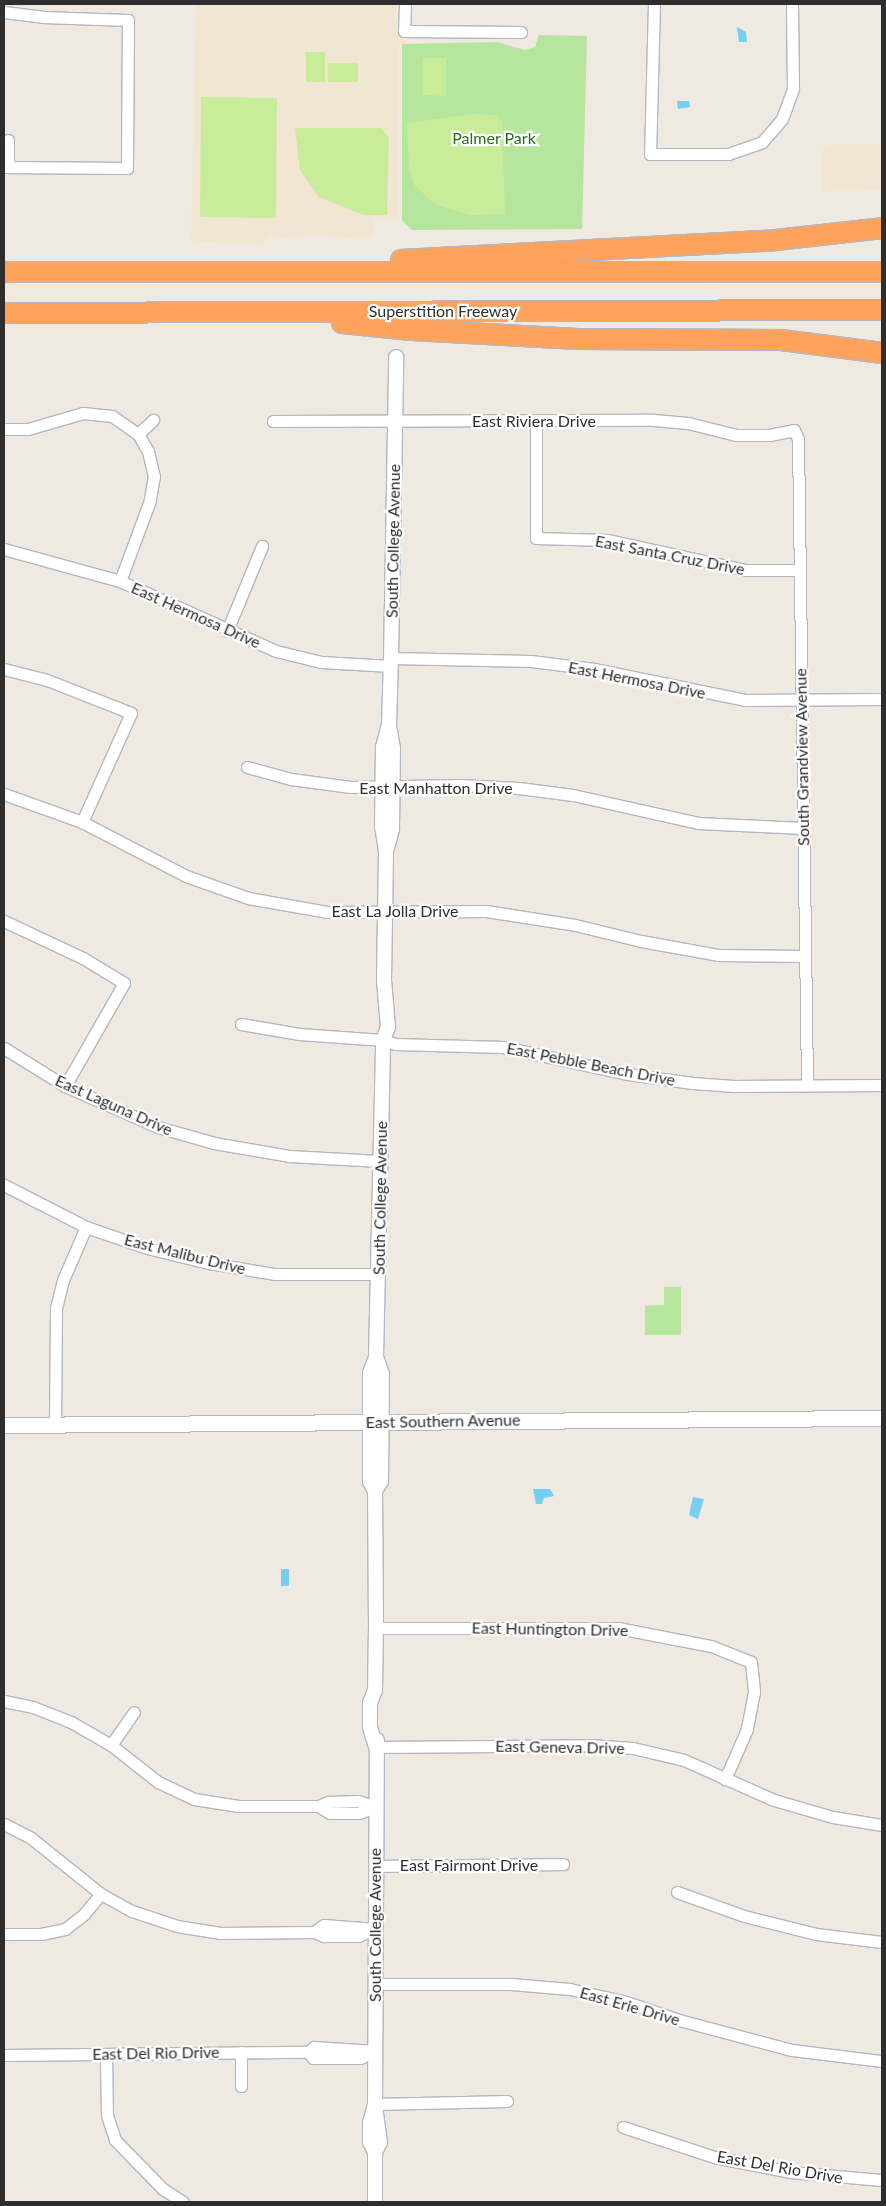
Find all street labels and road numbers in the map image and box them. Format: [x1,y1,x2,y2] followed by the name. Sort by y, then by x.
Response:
[369,301,517,321] street label: Superstition Freeway
[472,411,596,431] street label: East Riviera Drive
[382,464,404,618] street label: South College Avenue
[594,531,746,579] street label: East Santa Cruz Drive
[128,578,264,652] street label: East Hermosa Drive
[567,657,707,703] street label: East Hermosa Drive
[791,668,813,846] street label: South Grandview Avenue
[359,778,513,798] street label: East Manhatton Drive
[331,901,459,921] street label: East La Jolla Drive
[505,1038,677,1090] street label: East Pebble Beach Drive
[52,1071,176,1139] street label: East Laguna Drive
[369,1121,391,1275] street label: South College Avenue
[122,1230,248,1278] street label: East Malibu Drive
[365,1410,521,1432] street label: East Southern Avenue
[471,1618,629,1640] street label: East Huntington Drive
[495,1736,625,1758] street label: East Geneva Drive
[365,1848,385,2002] street label: South College Avenue
[400,1855,538,1875] street label: East Fairmont Drive
[578,1983,682,2029] street label: East Erie Drive
[92,2042,220,2064] street label: East Del Rio Drive
[716,2146,844,2188] street label: East Del Rio Drive

